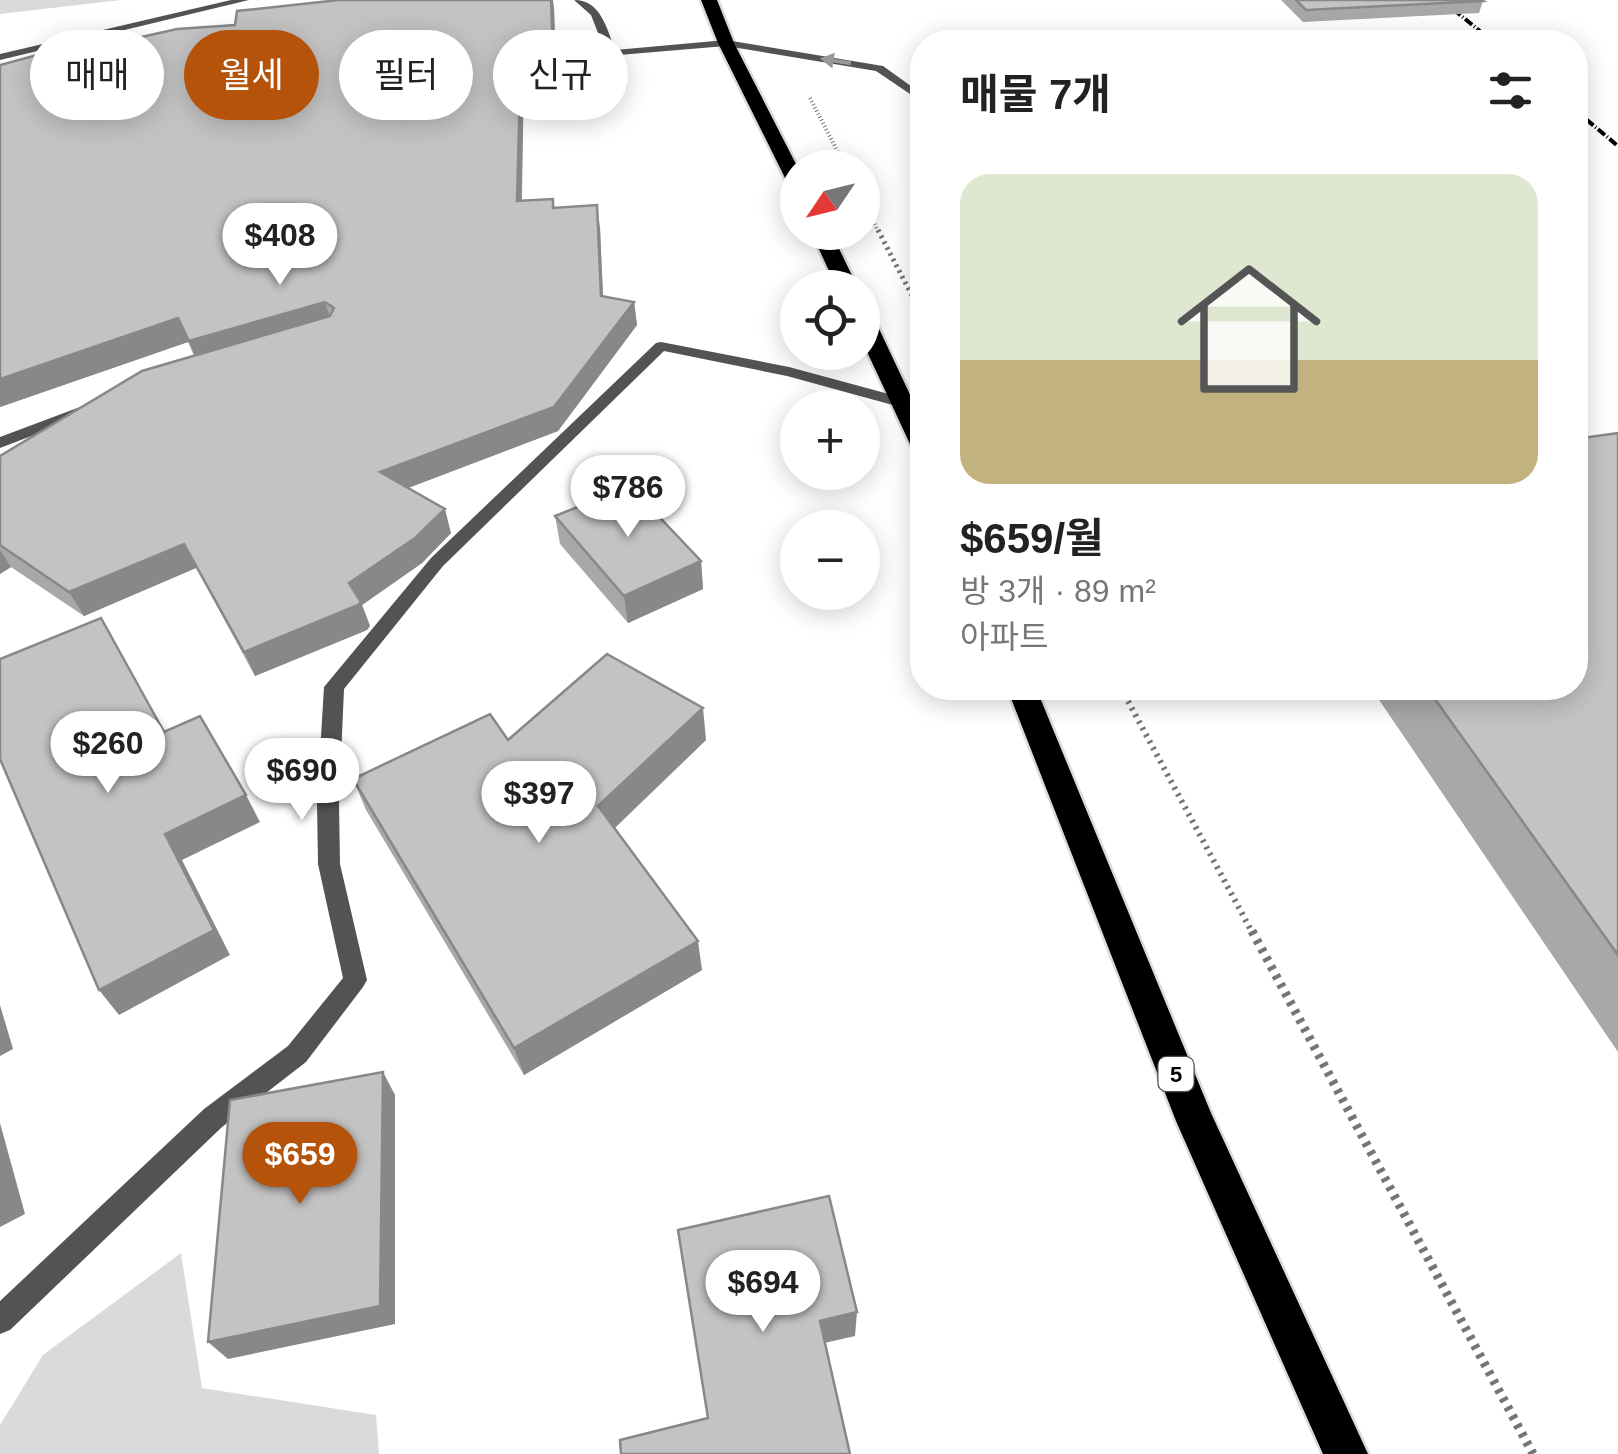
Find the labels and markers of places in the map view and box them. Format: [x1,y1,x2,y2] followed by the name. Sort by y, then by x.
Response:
[221,203,339,288] pin: $408
[569,455,687,540] pin: $786
[49,711,167,796] pin: $260
[243,738,361,823] pin: $690
[480,761,598,846] pin: $397
[241,1122,359,1207] pin: $659
[704,1250,822,1335] pin: $694

